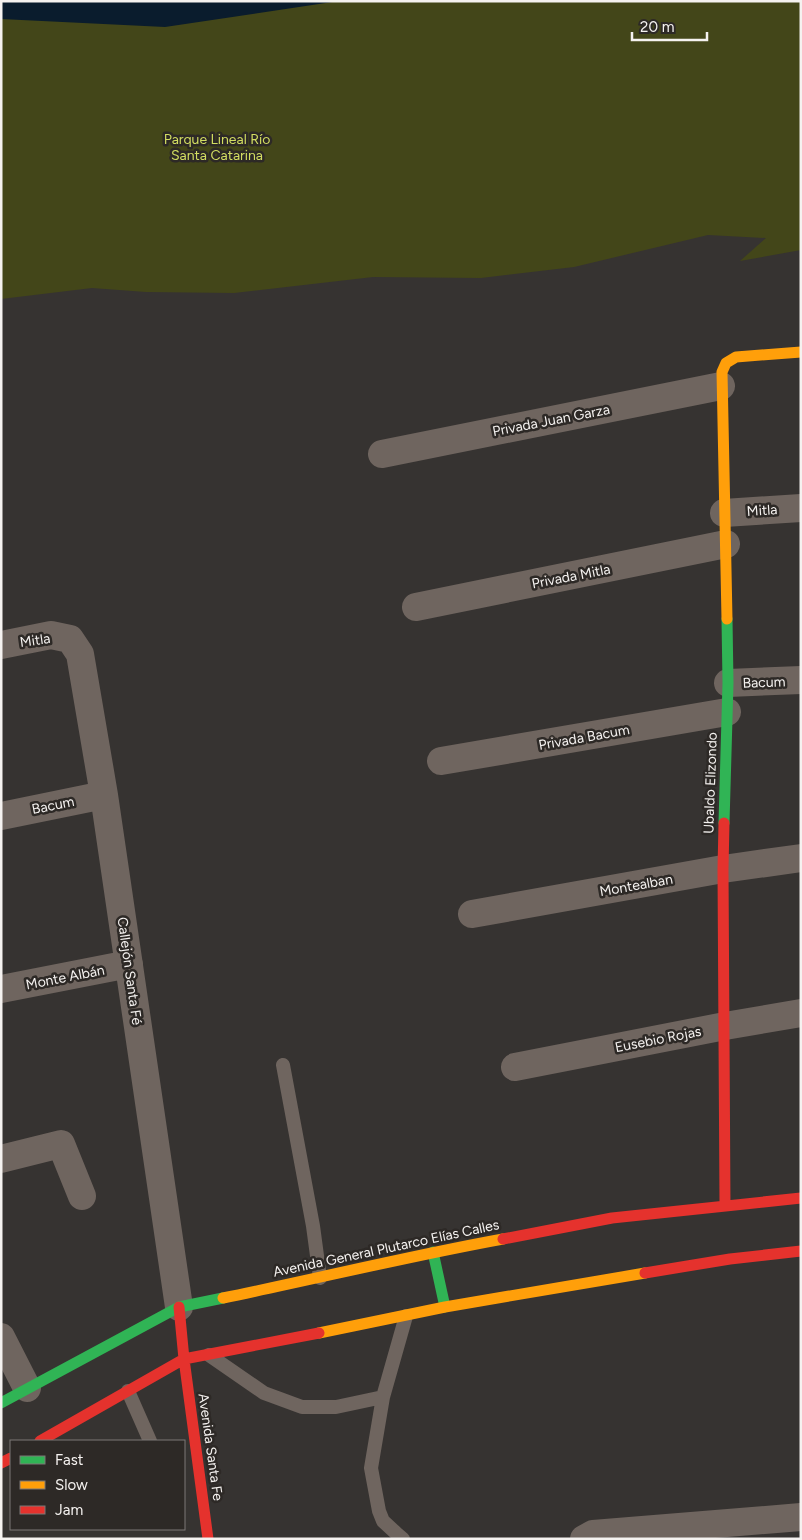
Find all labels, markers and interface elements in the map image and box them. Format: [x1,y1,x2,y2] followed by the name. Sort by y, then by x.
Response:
[632,10,707,42] scale bar
[640,18,674,36] text: 20 m
[164,131,270,164] park label: Parque Lineal Río Santa Catarina
[491,401,611,440] street label: Privada Juan Garza
[746,501,778,520] street label: Mitla
[530,561,612,592] street label: Privada Mitla
[19,630,51,651] street label: Mitla
[742,673,786,692] street label: Bacum
[537,721,631,754] street label: Privada Bacum
[700,732,721,834] street label: Ubaldo Elizondo
[30,793,76,818] street label: Bacum
[598,871,674,900] street label: Montealban
[114,916,146,1026] street label: Callejón Santa Fé
[24,961,106,993] street label: Monte Albán
[613,1023,703,1056] street label: Eusebio Rojas
[272,1216,501,1281] street label: Avenida General Plutarco Elías Calles
[195,1392,227,1502] street label: Avenida Santa Fe
[10,1440,185,1530] legend
[55,1451,84,1469] text: Fast
[55,1476,88,1494] text: Slow
[55,1501,83,1519] text: Jam

